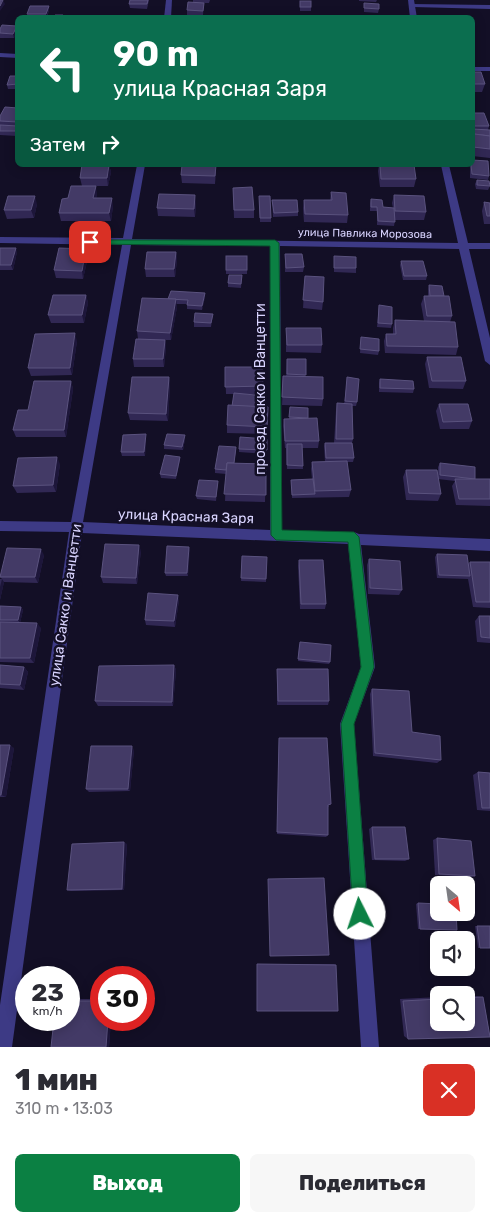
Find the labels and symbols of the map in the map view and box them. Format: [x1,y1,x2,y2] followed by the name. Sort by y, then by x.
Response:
[69,221,111,263] pin
[298,226,432,241] street label: улица Павлика Морозова
[252,303,269,475] street label: проезд Сакко и Ванцетти
[118,506,254,527] street label: улица Красная Заря
[46,523,85,687] street label: улица Сакко и Ванцетти
[430,876,475,921] north arrow
[333,887,385,939] position arrow
[90,966,155,1031] speed limit sign: 30

